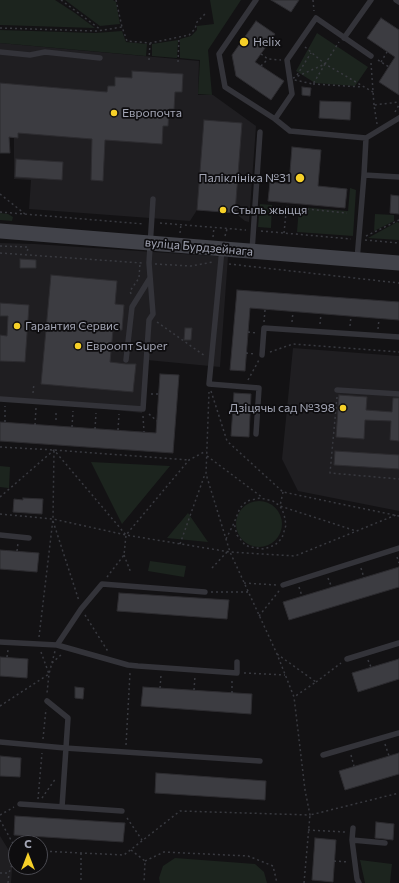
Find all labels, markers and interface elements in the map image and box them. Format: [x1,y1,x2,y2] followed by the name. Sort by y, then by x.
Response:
[253,35,281,49] place label: Helix
[238,36,250,48] marker: Helix
[122,106,182,120] place label: Европочта
[109,108,119,118] marker: Европочта
[198,171,291,185] place label: Паліклініка №31
[294,172,306,184] marker: Паліклініка №31
[231,203,307,217] place label: Стыль жыцця
[218,205,228,215] marker: Стыль жыцця
[144,235,254,259] street label: вуліца Бурдзейнага
[25,319,119,333] place label: Гарантия Сервис
[12,321,22,331] marker: Гарантия Сервис
[86,339,168,353] place label: Евроопт Super
[73,341,83,351] marker: Евроопт Super
[229,401,335,415] place label: Дзіцячы сад №398
[338,403,348,413] marker: Дзіцячы сад №398
[8,835,48,875] north arrow
[24,837,32,850] text: С

